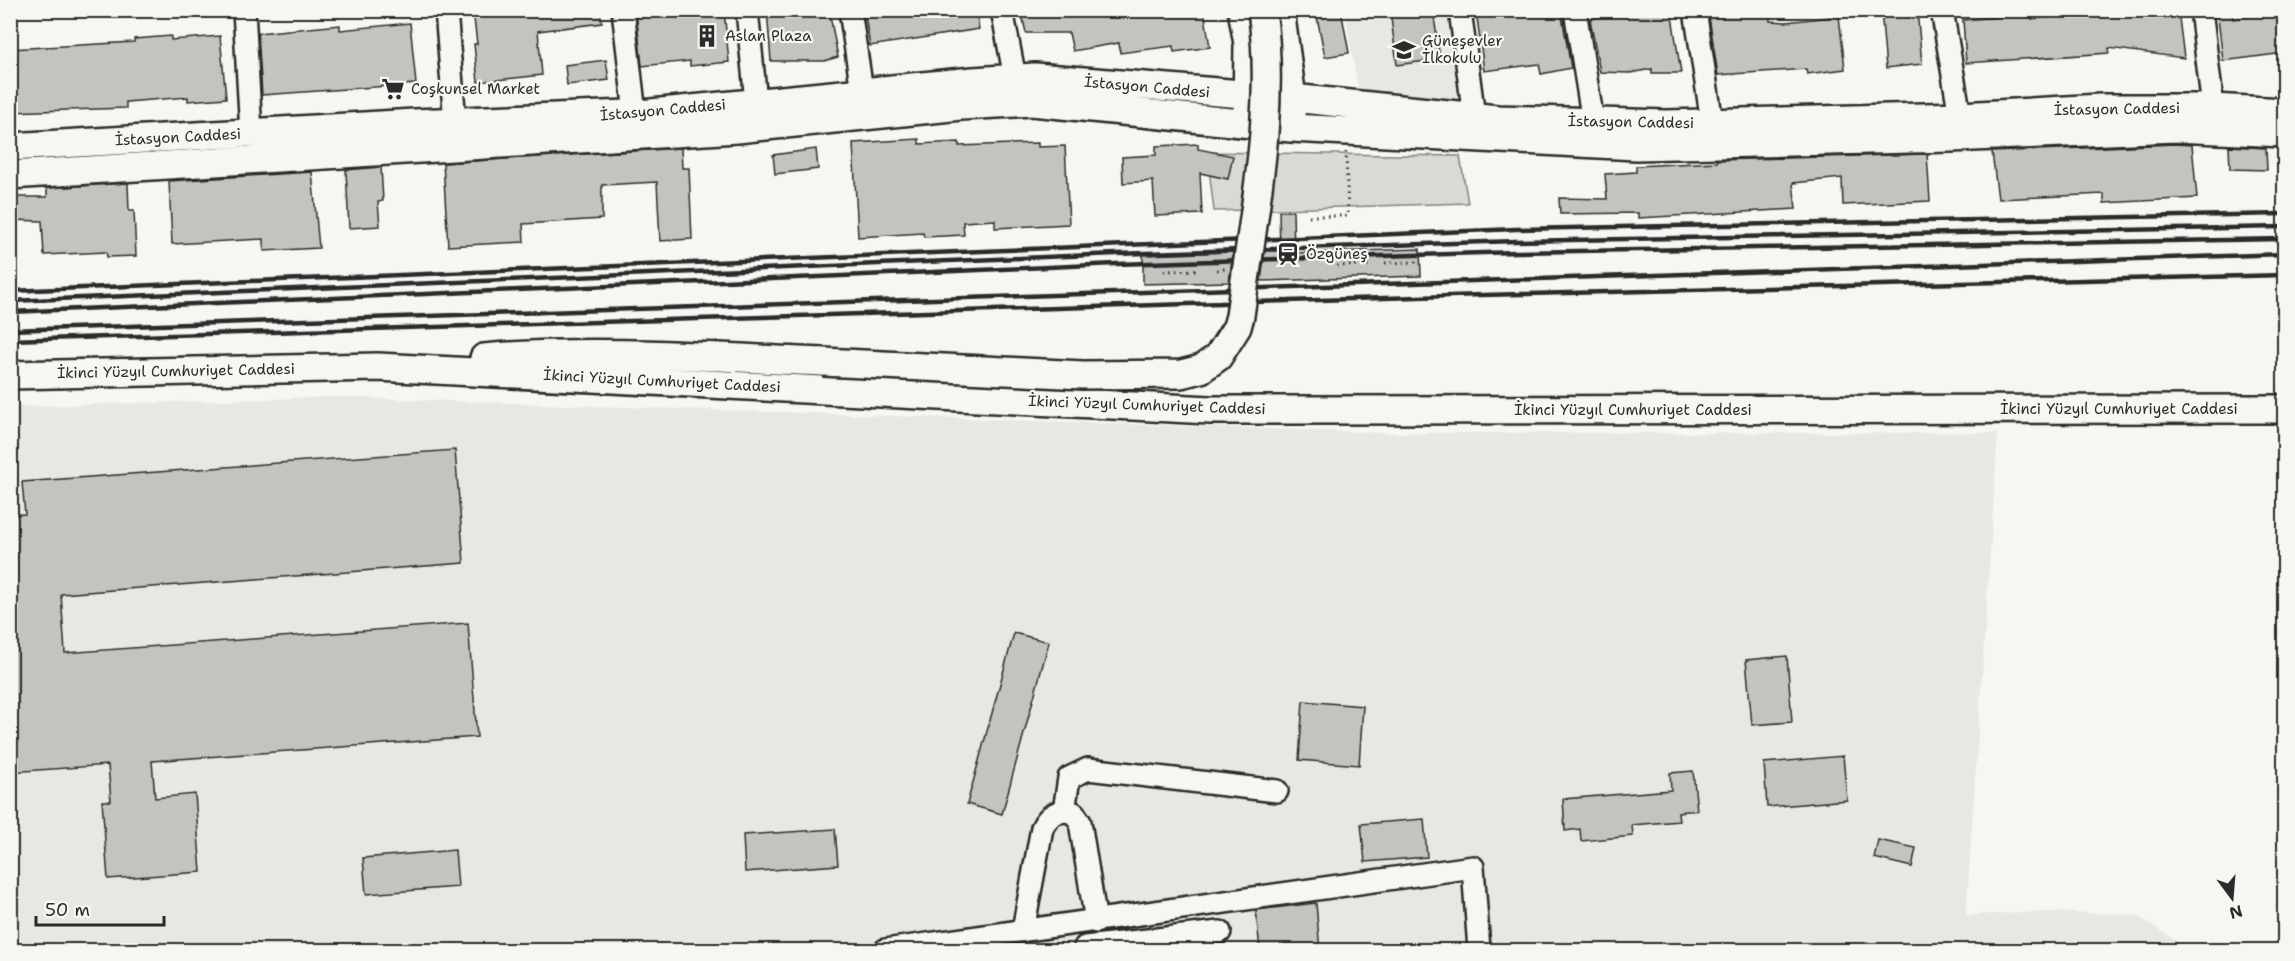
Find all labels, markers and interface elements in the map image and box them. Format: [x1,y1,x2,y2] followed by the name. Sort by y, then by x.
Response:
[694,23,720,49] building icon: Aslan Plaza
[725,26,812,46] place label: Aslan Plaza
[1422,31,1503,68] place label: Güneşevler İlkokulu
[1391,37,1417,63] school or university icon: Güneşevler İlkokulu
[1083,72,1211,102] street label: İstasyon Caddesi
[380,76,406,102] supermarket icon: Coşkunsel Market
[411,79,540,99] place label: Coşkunsel Market
[599,95,727,125] street label: İstasyon Caddesi
[2054,98,2180,120] street label: İstasyon Caddesi
[1568,111,1694,133] street label: İstasyon Caddesi
[114,124,242,150] street label: İstasyon Caddesi
[1275,241,1301,267] station icon: Özgüneş
[1306,244,1368,264] place label: Özgüneş
[57,359,295,383] street label: İkinci Yüzyıl Cumhuriyet Caddesi
[543,365,781,397] street label: İkinci Yüzyıl Cumhuriyet Caddesi
[1028,391,1266,419] street label: İkinci Yüzyıl Cumhuriyet Caddesi
[2000,399,2238,419] street label: İkinci Yüzyıl Cumhuriyet Caddesi
[1514,400,1752,420] street label: İkinci Yüzyıl Cumhuriyet Caddesi
[2202,868,2262,928] north arrow
[36,889,164,927] scale bar
[45,898,90,922] text: 50 m
[2227,900,2245,924] text: N

